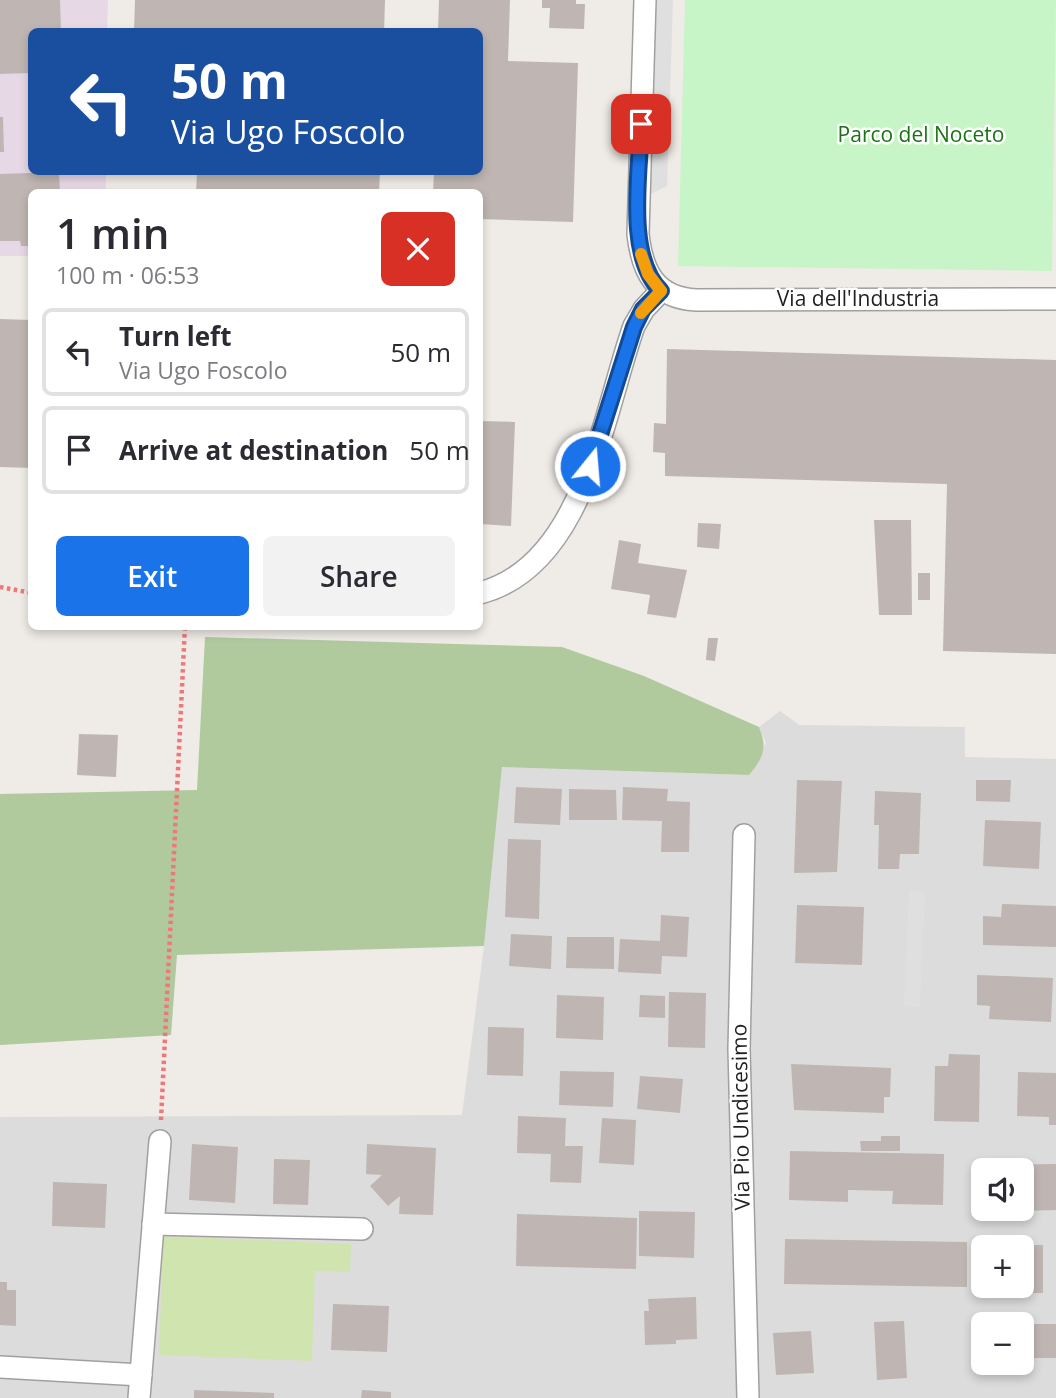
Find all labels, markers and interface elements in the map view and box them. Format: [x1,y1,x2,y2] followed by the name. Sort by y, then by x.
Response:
[171,47,288,113] text: 50 m
[56,56,147,147] icon: left
[611,94,671,154] pin
[622,105,660,143] icon: arrive
[171,110,405,153] text: Via Ugo Foscolo
[838,120,1004,148] park label: Parco del Noceto
[56,204,169,261] text: 1 min
[381,212,455,286] button: close
[56,259,199,291] text: 100 m · 06:53
[777,284,939,312] street label: Via dell'Industria
[119,318,231,354] text: Turn left
[60,333,98,371] icon: left
[390,334,451,370] text: 50 m
[119,354,288,386] text: Via Ugo Foscolo
[553,429,627,503] position arrow
[60,431,98,469] icon: arrive
[119,432,388,468] text: Arrive at destination
[409,432,470,468] text: 50 m
[56,536,249,616] button: Exit
[263,536,455,616] button: Share
[724,1024,756,1211] street label: Via Pio Undicesimo
[971,1158,1034,1375] map controls
[971,1158,1034,1221] button: sound
[971,1235,1034,1298] button: +
[971,1312,1034,1375] button: −

